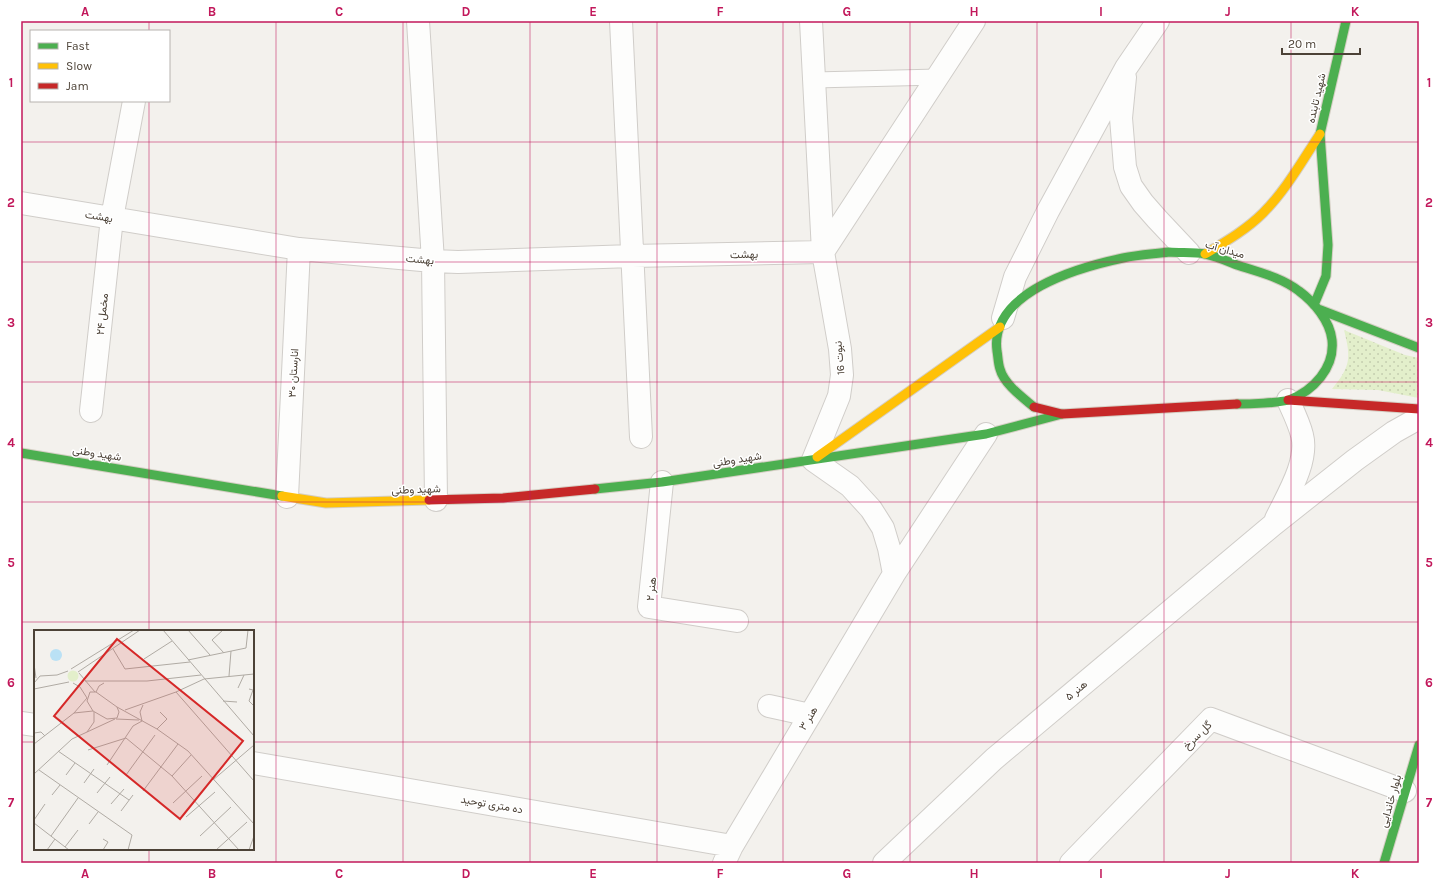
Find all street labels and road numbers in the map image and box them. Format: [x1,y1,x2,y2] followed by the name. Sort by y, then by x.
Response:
[1304,71,1329,124] street label: شهید تابنده
[84,208,114,225] street label: بهشت
[1204,238,1246,261] street label: میدان آب
[730,248,758,261] street label: بهشت
[405,252,435,267] street label: بهشت
[94,293,111,335] street label: مخمل ۲۴
[832,340,847,375] street label: نبوت 16
[286,348,301,398] street label: انارستان ۳۰
[71,443,123,464] street label: شهید وطنی
[712,449,763,470] street label: شهید وطنی
[391,482,441,497] street label: شهید وطنی
[644,576,659,602] street label: هنر ۲
[1063,677,1090,703] street label: هنر ۵
[796,704,821,733] street label: هنر ۳
[1180,718,1215,753] street label: گل سرخ
[1377,773,1404,829] street label: بلوار خاندایی
[460,793,524,816] street label: ده متری توحید

